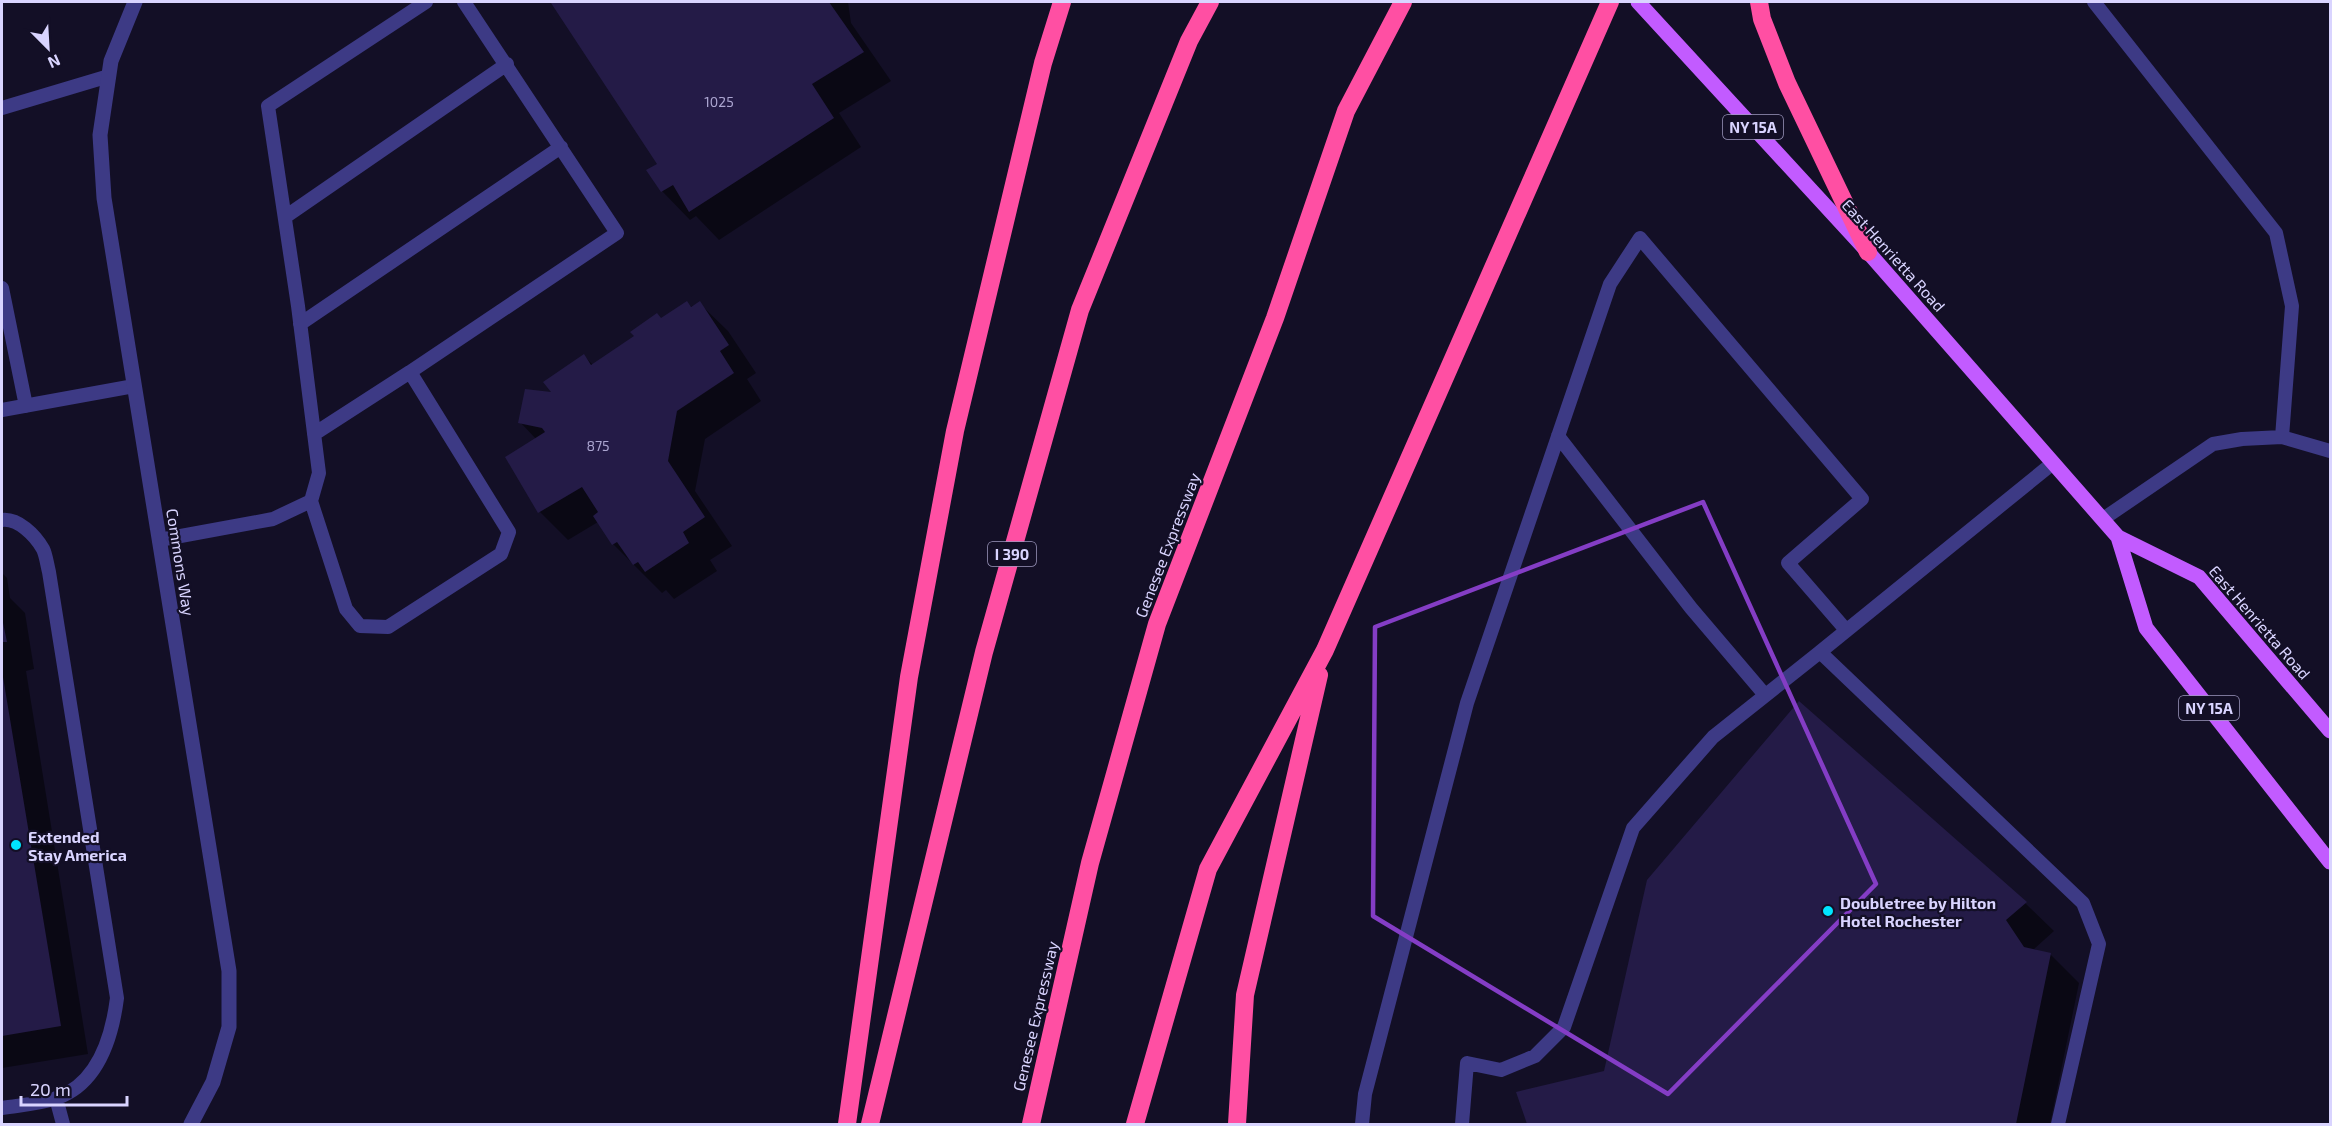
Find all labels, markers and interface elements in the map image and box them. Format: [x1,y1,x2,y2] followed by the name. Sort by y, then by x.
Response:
[18,18,78,78] north arrow
[45,51,63,73] text: N
[704,93,734,110] house number: 1025
[1723,115,1783,139] road number: NY 15A
[1839,195,1949,315] street label: East Henrietta Road
[586,437,610,454] house number: 875
[1131,469,1204,620] street label: Genesee Expressway
[163,507,199,618] street label: Commons Way
[988,542,1036,566] road number: I 390
[2205,561,2315,683] street label: East Henrietta Road
[2179,696,2239,720] road number: NY 15A
[28,827,127,865] place label: Extended Stay America
[9,838,23,852] marker: Extended Stay America
[1840,893,1996,930] place label: Doubletree by Hilton Hotel Rochester
[1821,904,1835,918] marker: Doubletree by Hilton Hotel Rochester
[1008,939,1062,1093] street label: Genesee Expressway
[21,1069,128,1107] scale bar
[30,1078,71,1100] text: 20 m

